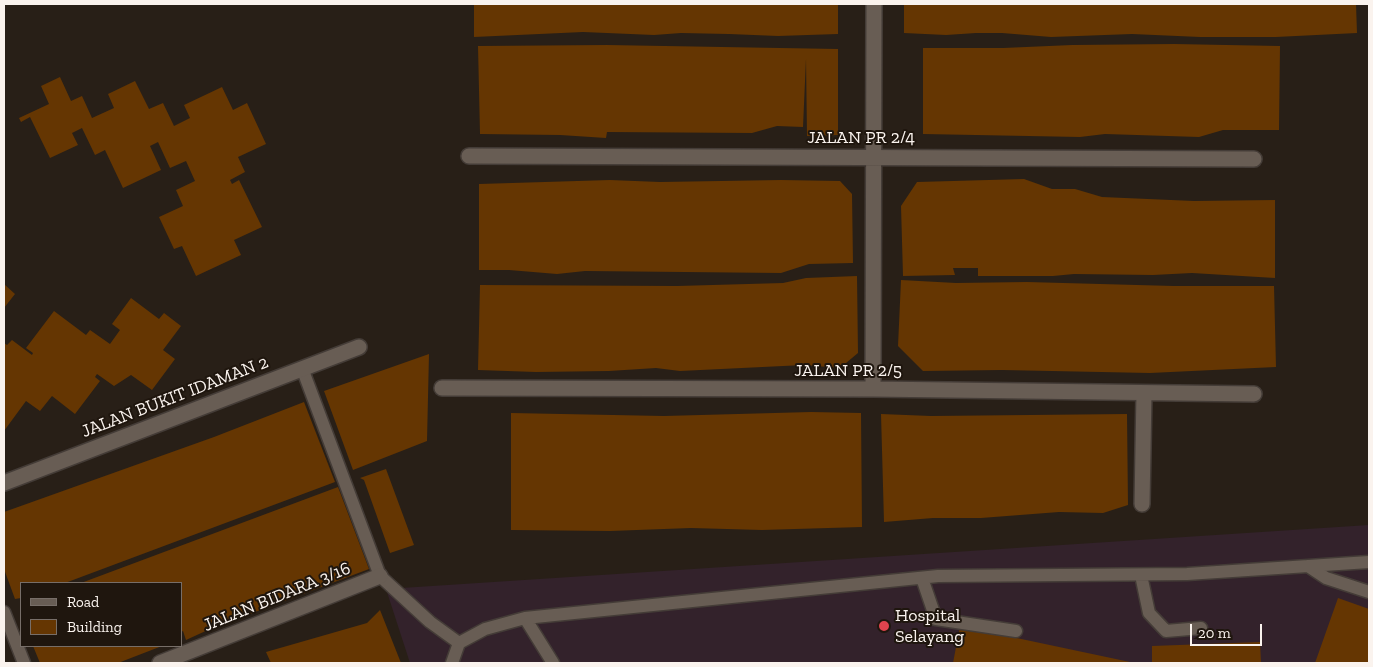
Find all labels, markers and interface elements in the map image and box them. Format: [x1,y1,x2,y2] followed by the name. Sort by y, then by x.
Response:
[807,127,915,149] street label: JALAN PR 2/4
[79,351,271,443] street label: JALAN BUKIT IDAMAN 2
[794,360,902,382] street label: JALAN PR 2/5
[200,558,354,636] street label: JALAN BIDARA 3/16
[20,582,182,647] legend
[67,593,99,611] text: Road
[895,605,964,648] place label: Hospital Selayang
[1193,614,1266,646] scale bar
[67,618,122,636] text: Building
[877,619,891,633] marker: Hospital Selayang
[1198,624,1231,642] text: 20 m

